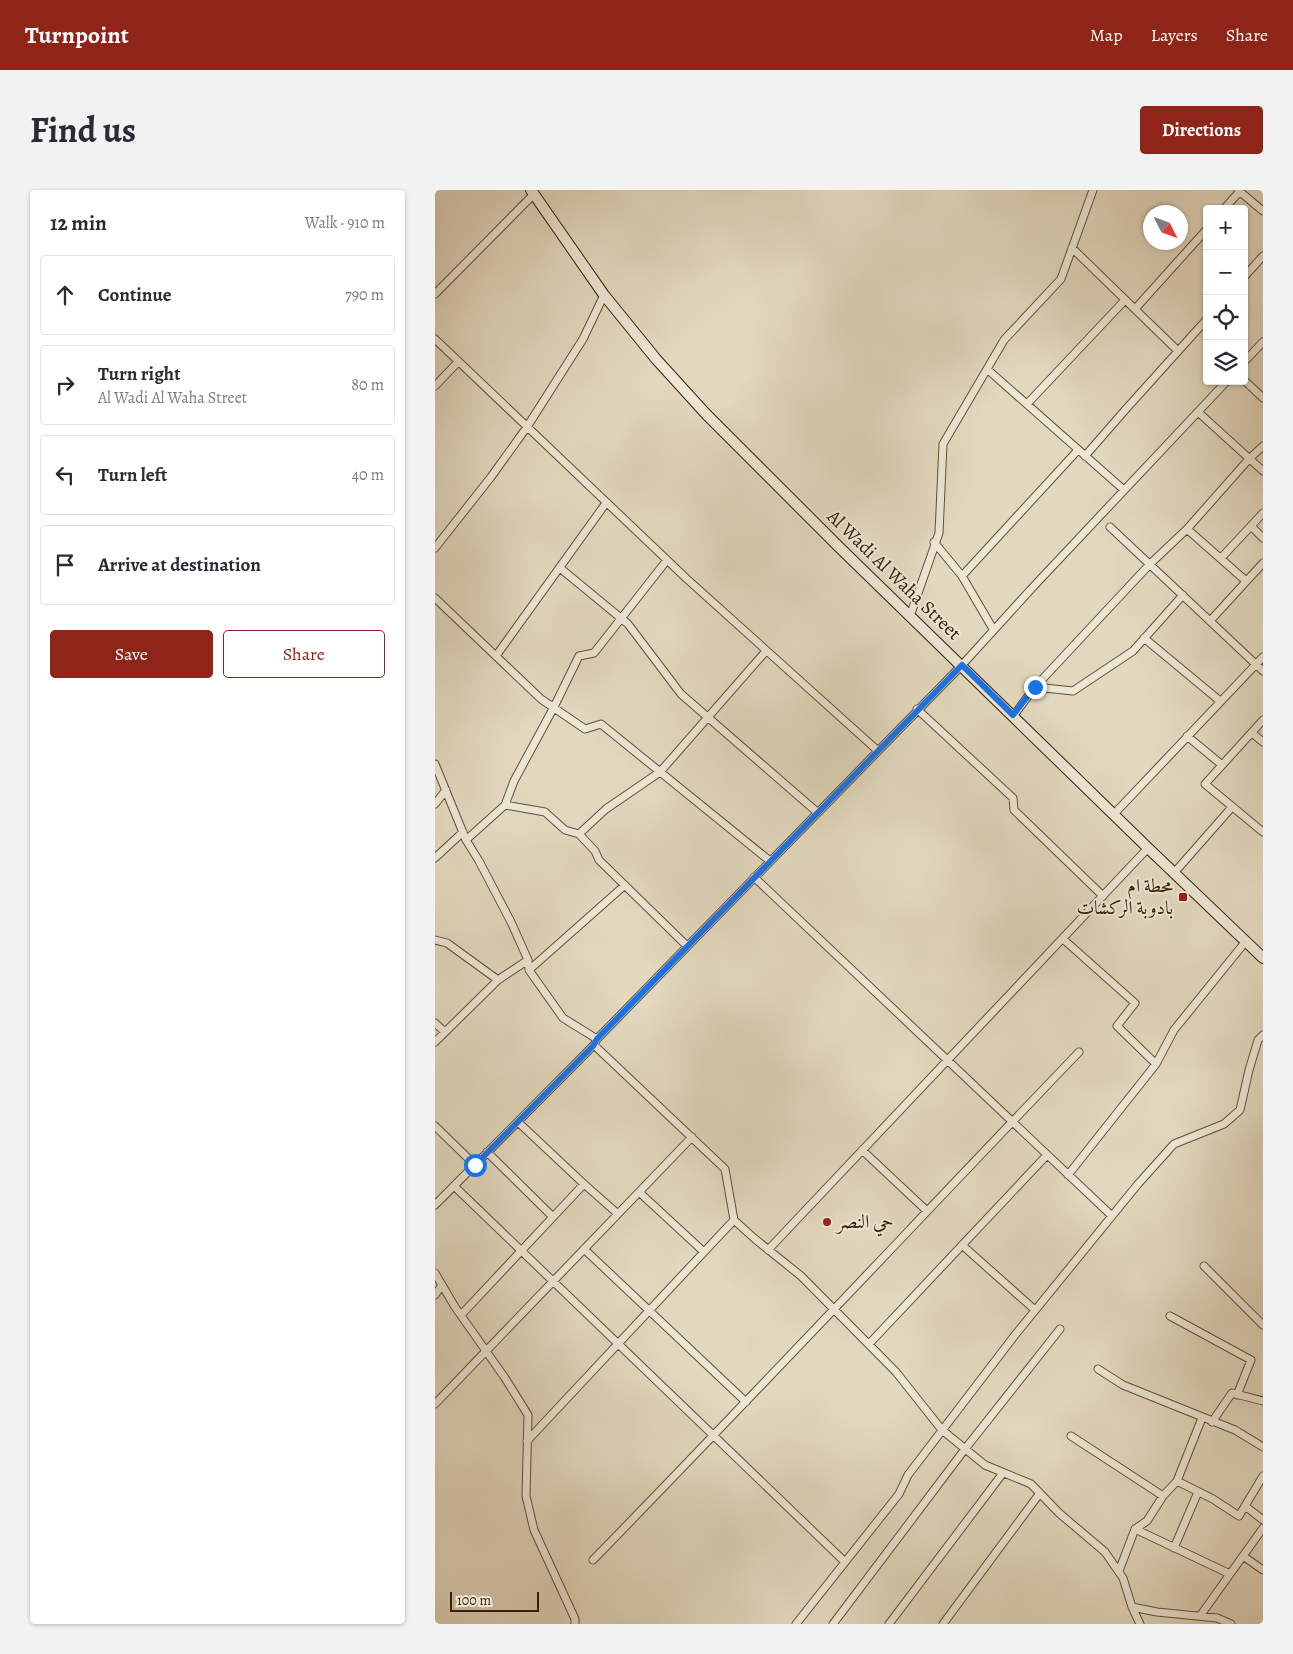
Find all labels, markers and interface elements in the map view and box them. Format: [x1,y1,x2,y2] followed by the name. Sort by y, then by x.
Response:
[25,19,129,51] text: Turnpoint
[1090,23,1123,47] text: Map
[1151,23,1198,47] text: Layers
[1226,23,1268,47] text: Share
[30,106,136,154] text: Find us
[1140,106,1263,154] button: Directions
[1143,205,1188,250] north arrow
[1203,205,1248,385] map controls
[1203,205,1248,250] button: +
[50,209,107,237] text: 12 min
[305,212,385,234] text: Walk · 910 m
[1203,250,1248,295] button: −
[51,281,79,309] icon: ahead
[98,282,172,308] text: Continue
[345,284,384,306] text: 790 m
[1203,295,1248,340] button: locate
[1203,340,1248,385] button: layers
[98,361,180,387] text: Turn right
[51,371,79,399] icon: right
[351,374,384,396] text: 80 m
[98,387,247,409] text: Al Wadi Al Waha Street
[51,461,79,489] icon: left
[98,462,167,488] text: Turn left
[352,464,384,486] text: 40 m
[821,503,967,646] street label: Al Wadi Al Waha Street
[51,551,79,579] icon: arrive
[98,552,261,578] text: Arrive at destination
[50,630,213,678] button: Save
[223,630,385,678] button: Share
[1024,676,1047,699] route end
[1076,873,1174,921] place label: محطة ام بادوبة الركشات
[1177,891,1189,903] marker: محطة ام بادوبة الركشات
[464,1154,487,1177] route start
[835,1209,894,1237] place label: حي النصر
[821,1216,833,1228] marker: حي النصر
[450,1589,539,1612] scale bar
[457,1591,491,1610] text: 100 m

